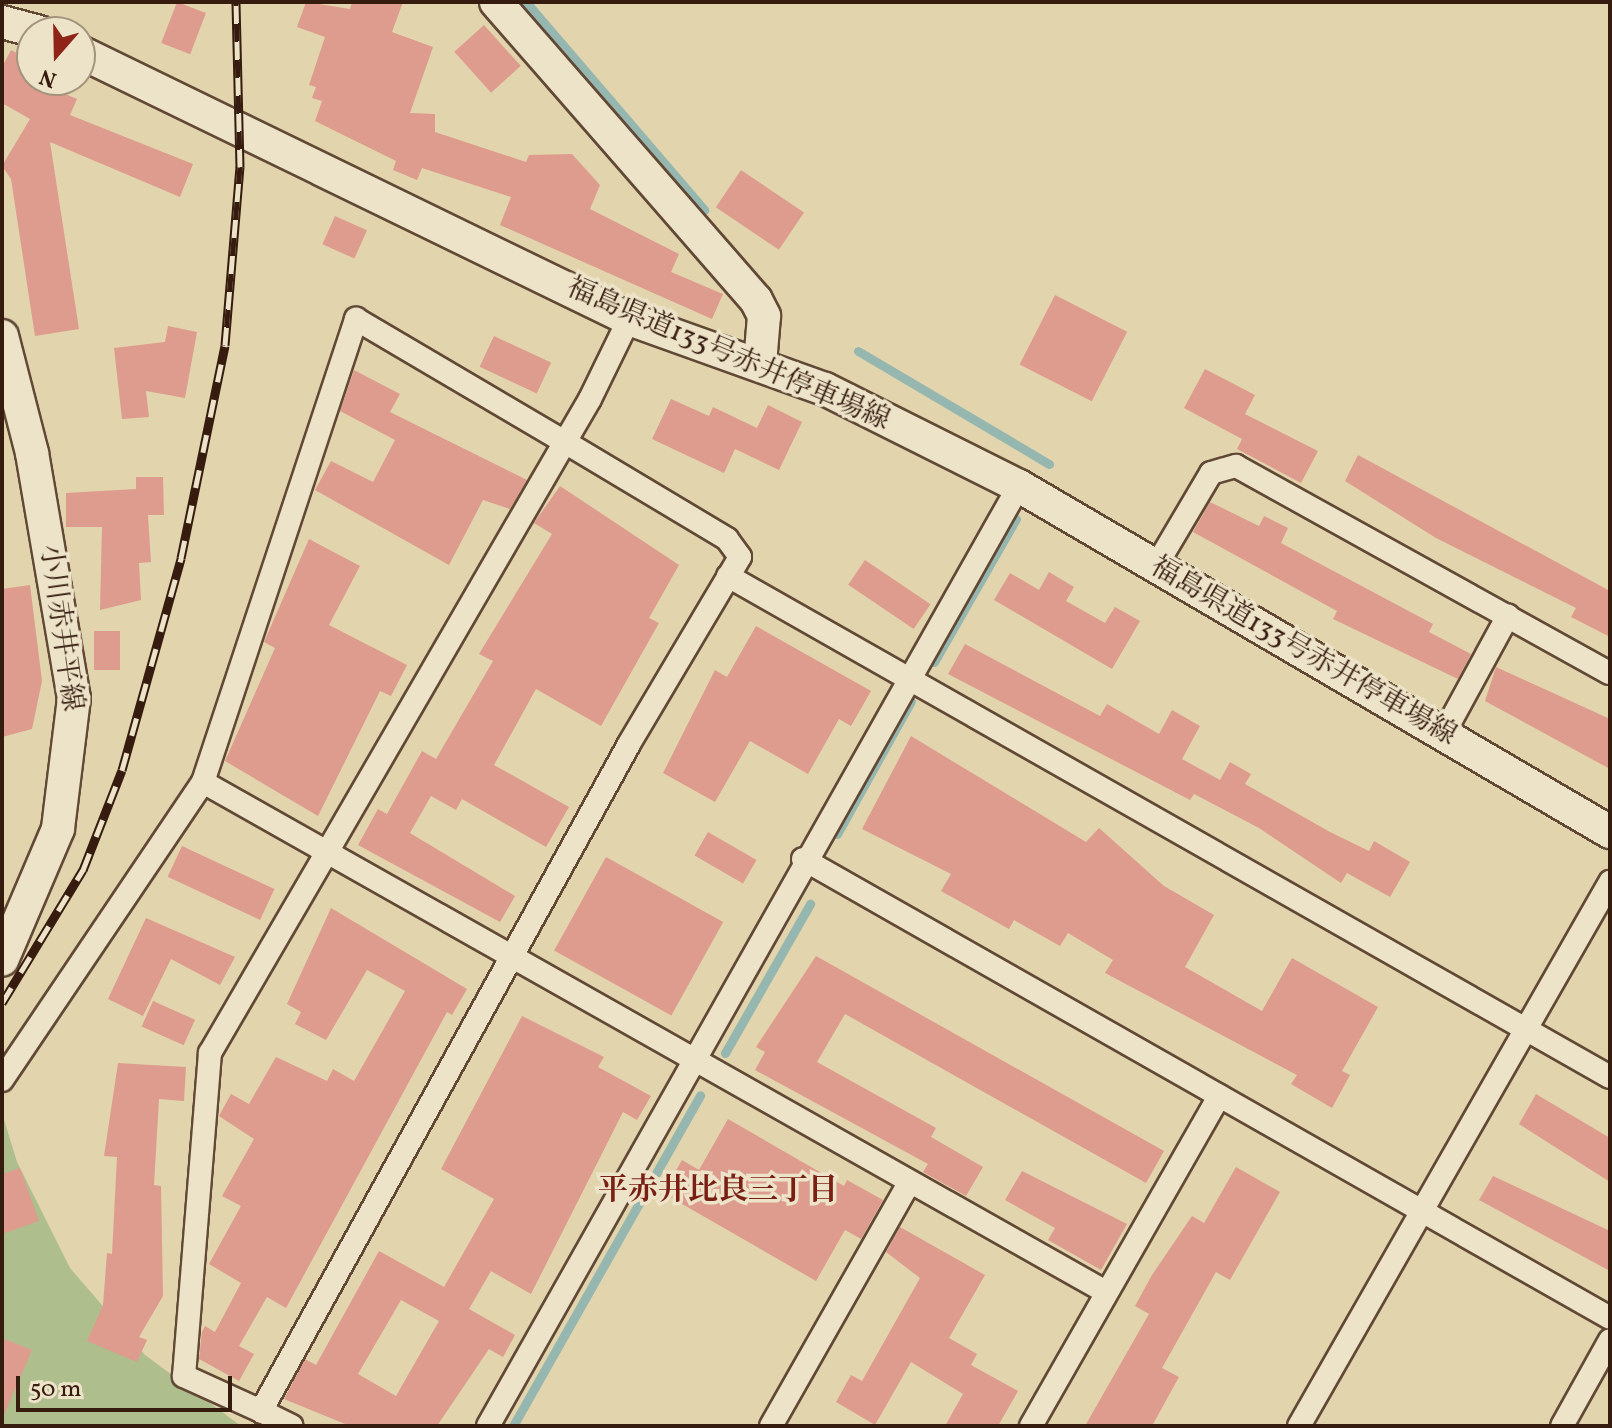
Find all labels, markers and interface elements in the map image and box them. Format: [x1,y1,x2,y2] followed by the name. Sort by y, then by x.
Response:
[16,16,96,96] north arrow
[36,60,61,94] text: N
[562,272,894,438] street label: 福島県道133号赤井停車場線
[32,542,88,714] street label: 小川赤井平線
[1144,551,1462,753] street label: 福島県道133号赤井停車場線
[598,1173,838,1209] district label: 平赤井比良三丁目
[20,1360,236,1410] scale bar
[30,1373,82,1407] text: 50 m

